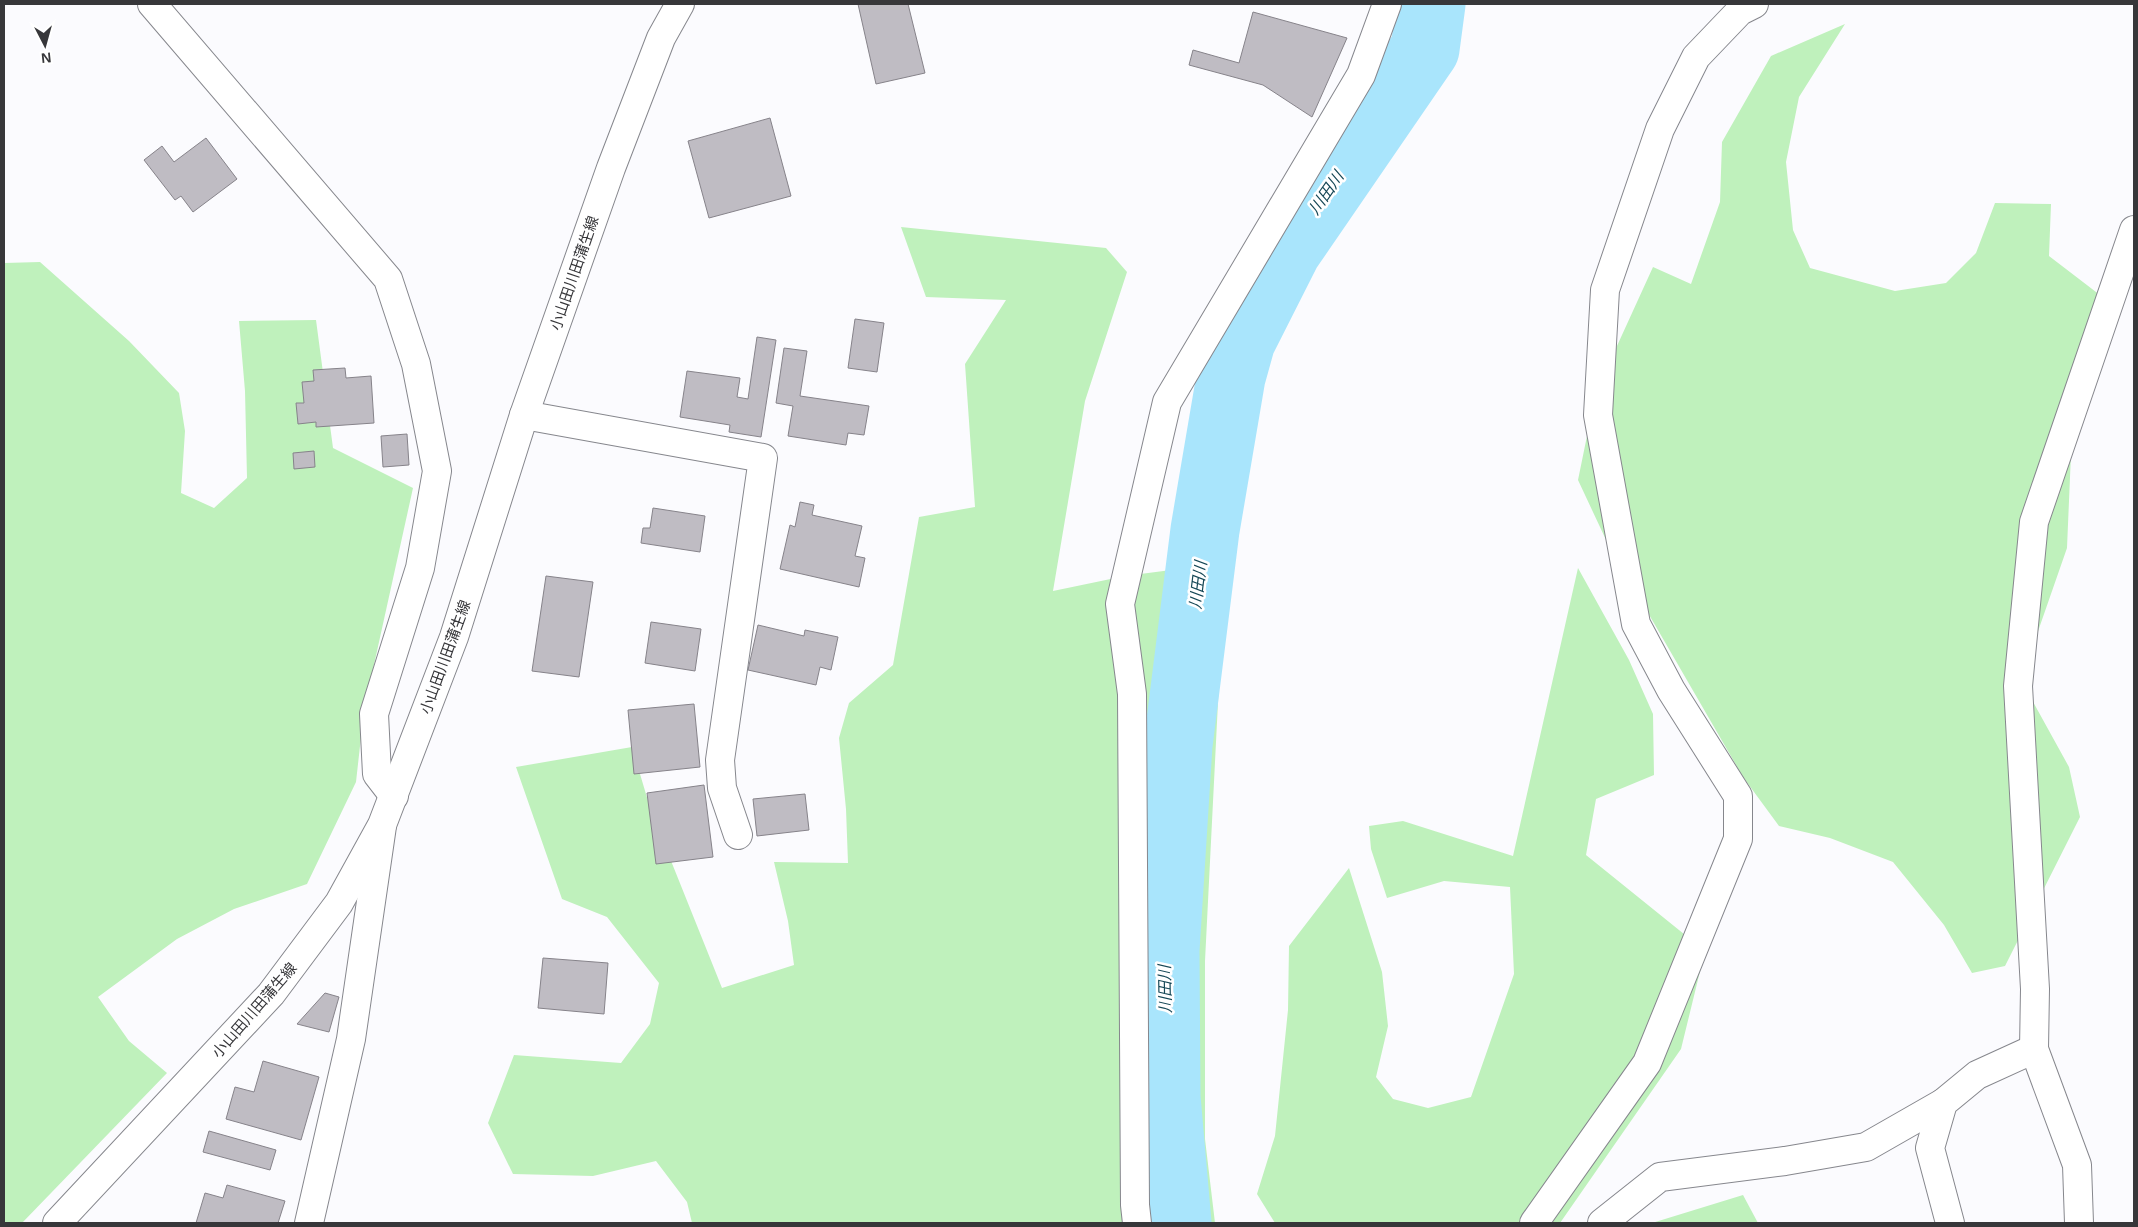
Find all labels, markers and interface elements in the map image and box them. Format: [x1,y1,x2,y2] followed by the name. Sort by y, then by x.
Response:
[20,20,70,70] north arrow
[40,49,52,66] text: N
[1305,167,1348,218] water label: 川田川
[546,213,602,333] street label: 小山田川田蒲生線
[1187,558,1210,610] water label: 川田川
[416,598,474,716] street label: 小山田川田蒲生線
[208,959,300,1061] street label: 小山田川田蒲生線
[1156,963,1174,1013] water label: 川田川

